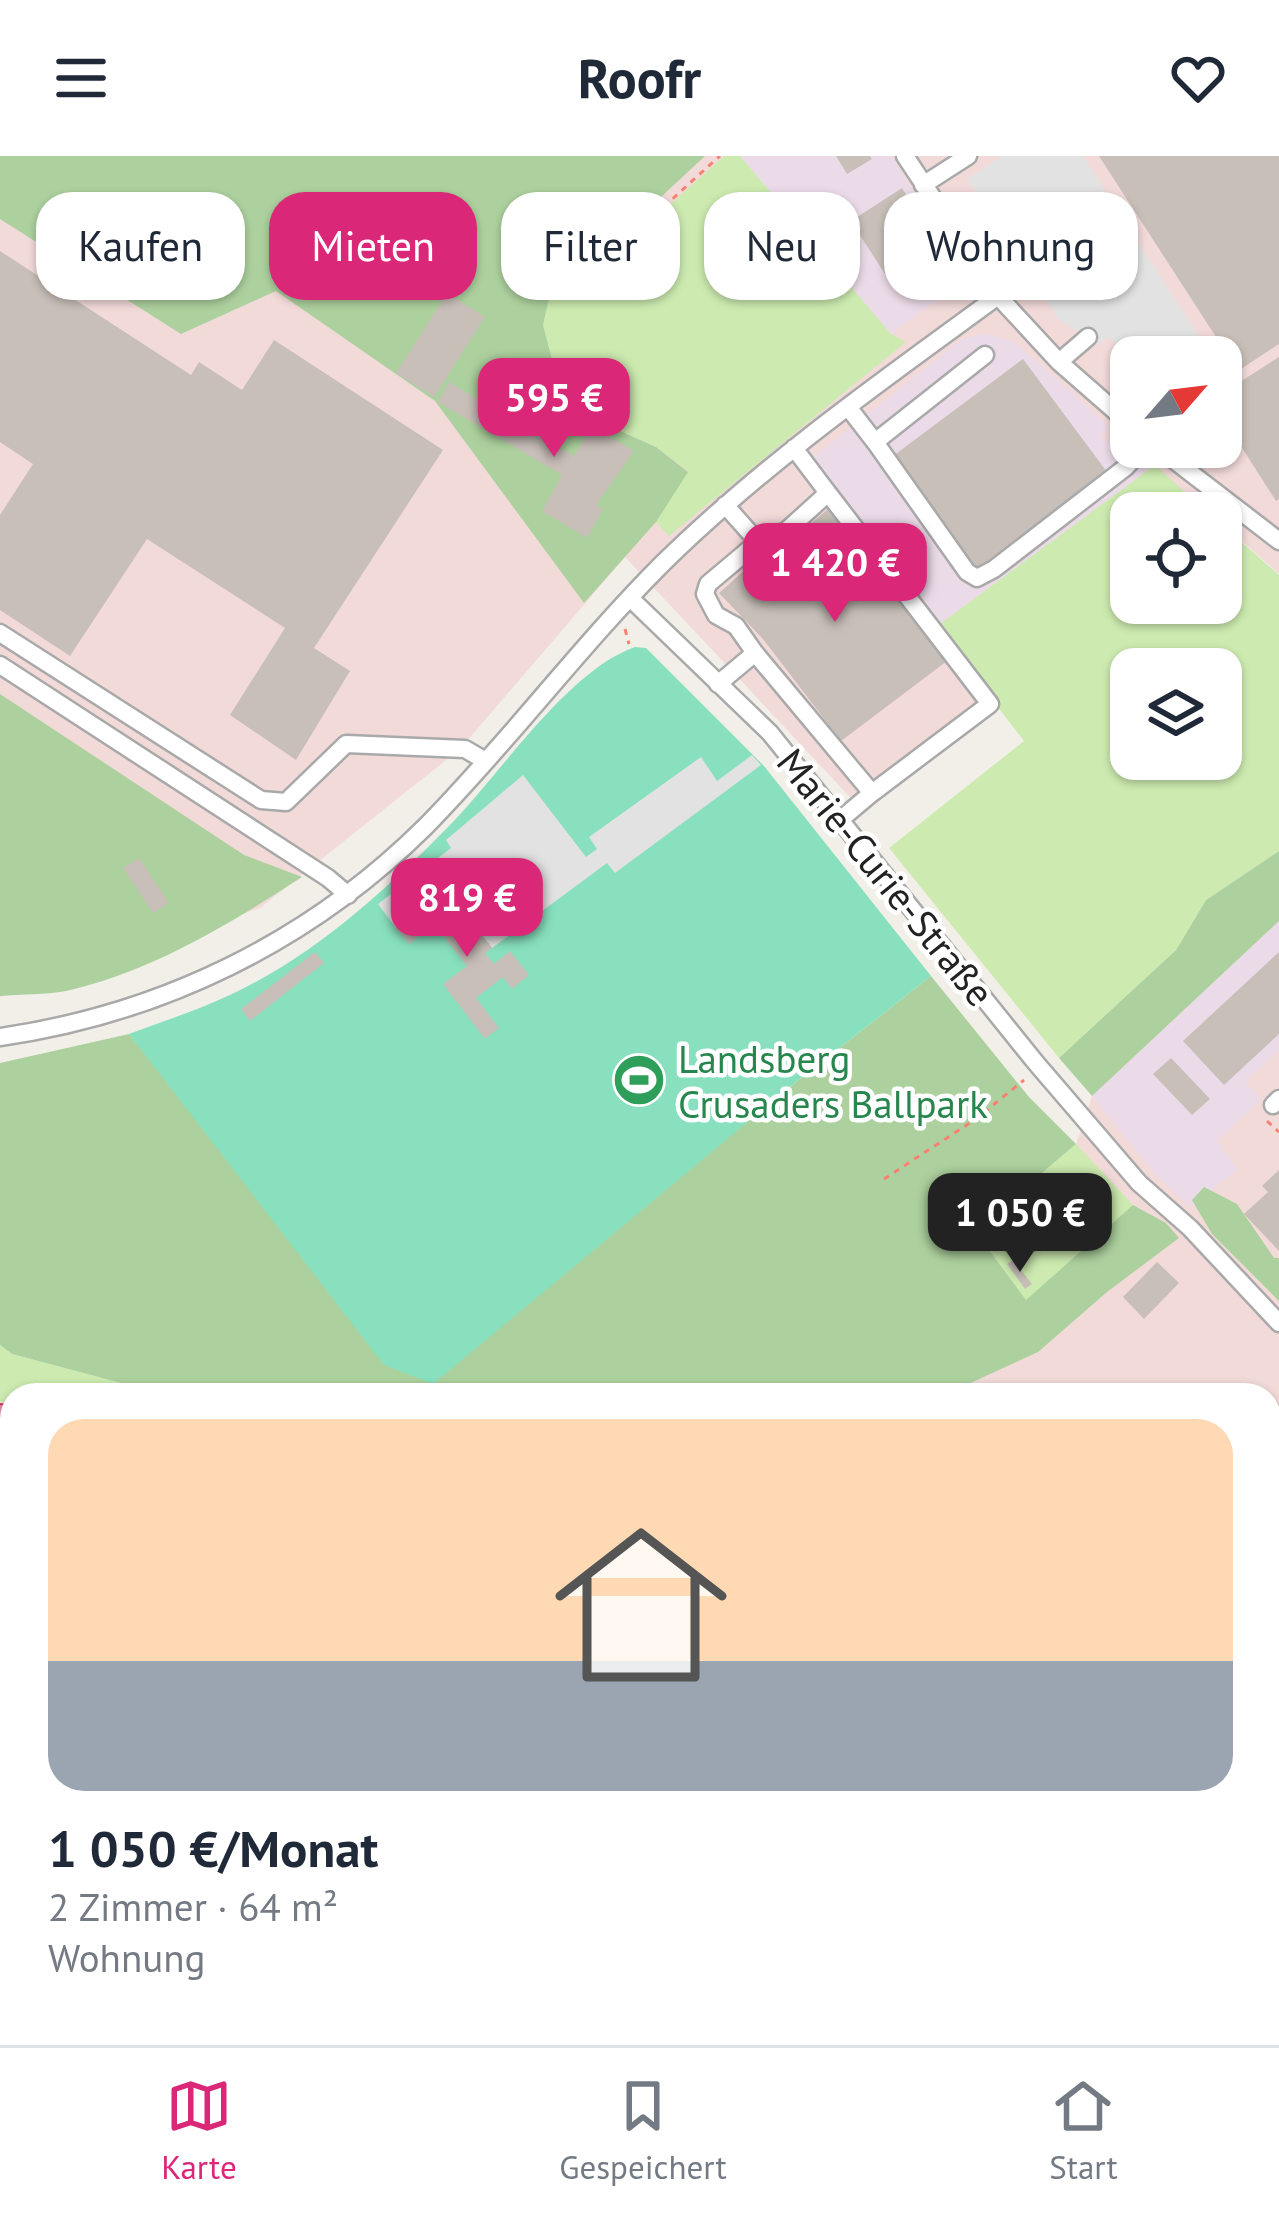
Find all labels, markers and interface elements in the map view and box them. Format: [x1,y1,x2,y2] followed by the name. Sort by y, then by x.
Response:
[578,43,701,113] text: Roofr
[48,45,114,111] icon: menu
[1165,45,1231,111] icon: heart
[36,192,245,300] chip: Kaufen
[269,192,477,300] chip: Mieten
[501,192,680,300] chip: Filter
[704,192,860,300] chip: Neu
[884,192,1138,300] chip: Wohnung
[1110,336,1242,468] north arrow
[1110,336,1242,780] map controls
[470,358,638,460] pin: 595 €
[505,371,603,422] text: 595 €
[1110,492,1242,624] button: locate
[724,523,946,625] pin: 1 420 €
[770,536,900,587] text: 1 420 €
[1110,648,1242,780] button: layers
[766,738,1006,1016] street label: Marie-Curie-Straße
[383,858,551,960] pin: 819 €
[418,871,516,922] text: 819 €
[678,1033,988,1129] place label: Landsberg Crusaders Ballpark
[611,1052,667,1108] sports icon: Landsberg Crusaders Ballpark
[909,1173,1131,1275] pin: 1 050 €
[955,1186,1085,1237] text: 1 050 €
[533,1497,749,1713] icon: home
[48,1815,378,1881] text: 1 050 €/Monat
[48,1881,338,1932] text: 2 Zimmer · 64 m²
[48,1932,206,1983] text: Wohnung
[161,2073,237,2188] tab: Karte
[559,2073,727,2188] tab: Gespeichert
[1049,2073,1118,2188] tab: Start

